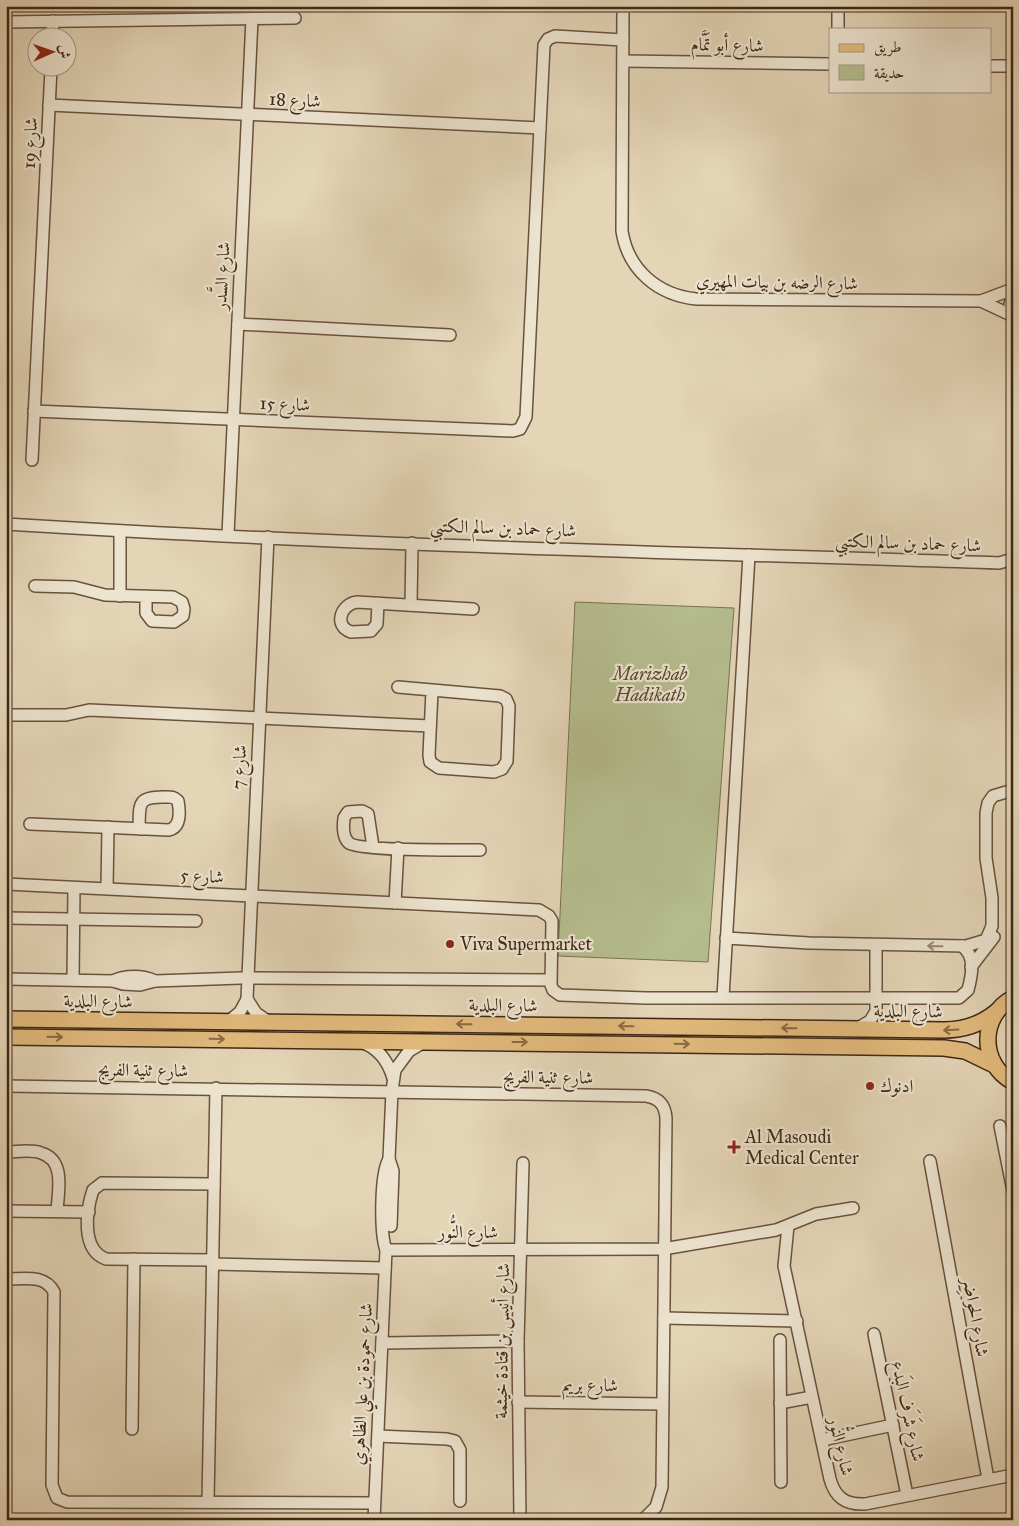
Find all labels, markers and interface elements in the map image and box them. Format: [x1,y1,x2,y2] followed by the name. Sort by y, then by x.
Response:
[28,28,78,78] north arrow
[829,28,992,92] legend
[690,29,764,62] street label: شارع أبو تَمَّام
[874,38,901,57] text: طريق
[56,44,73,59] text: ش
[874,64,904,82] text: حديقة
[268,88,321,116] street label: شارع 18
[18,117,46,170] street label: شارع 19
[205,241,239,313] street label: شارع السَّدر
[696,270,858,298] street label: شارع الرضه بن بيات المهيري
[259,392,311,420] street label: شارع 15
[429,514,576,548] street label: شارع حماد بن سالم الكتبي
[834,529,981,563] street label: شارع حماد بن سالم الكتبي
[611,663,687,706] park label: Marizhab Hadikath
[227,744,255,790] street label: شارع 7
[179,864,224,892] street label: شارع 5
[459,933,593,955] place label: Viva Supermarket
[444,938,456,950] marker: Viva Supermarket
[927,941,944,951] one-way arrow
[63,989,133,1017] street label: شارع البلدية
[468,993,538,1021] street label: شارع البلدية
[873,999,943,1027] street label: شارع البلدية
[456,1019,472,1029] one-way arrow
[619,1021,635,1031] one-way arrow
[781,1023,798,1033] one-way arrow
[944,1025,960,1034] one-way arrow
[46,1032,63,1042] one-way arrow
[209,1034,225,1044] one-way arrow
[512,1037,528,1047] one-way arrow
[674,1040,690,1049] one-way arrow
[97,1058,189,1087] street label: شارع ثنية الفريج
[502,1065,594,1094] street label: شارع ثنية الفريج
[880,1075,914,1097] place label: ادنوك
[864,1080,876,1092] marker: ادنوك
[744,1126,859,1169] place label: Al Masoudi Medical Center
[727,1140,741,1154] marker: Al Masoudi Medical Center
[436,1214,498,1247] street label: شارع النُّور
[488,1263,518,1419] street label: شارع أنيس بن قتادة خيثمة
[954,1274,994,1359] street label: شارع الحواضِر
[347,1302,383,1466] street label: شارع حمودة بن علي الظاهري
[883,1358,931,1464] street label: شارع شَرَف البَدع
[562,1374,618,1401] street label: شارع بريم
[819,1411,865,1479] street label: شارع النُّور

